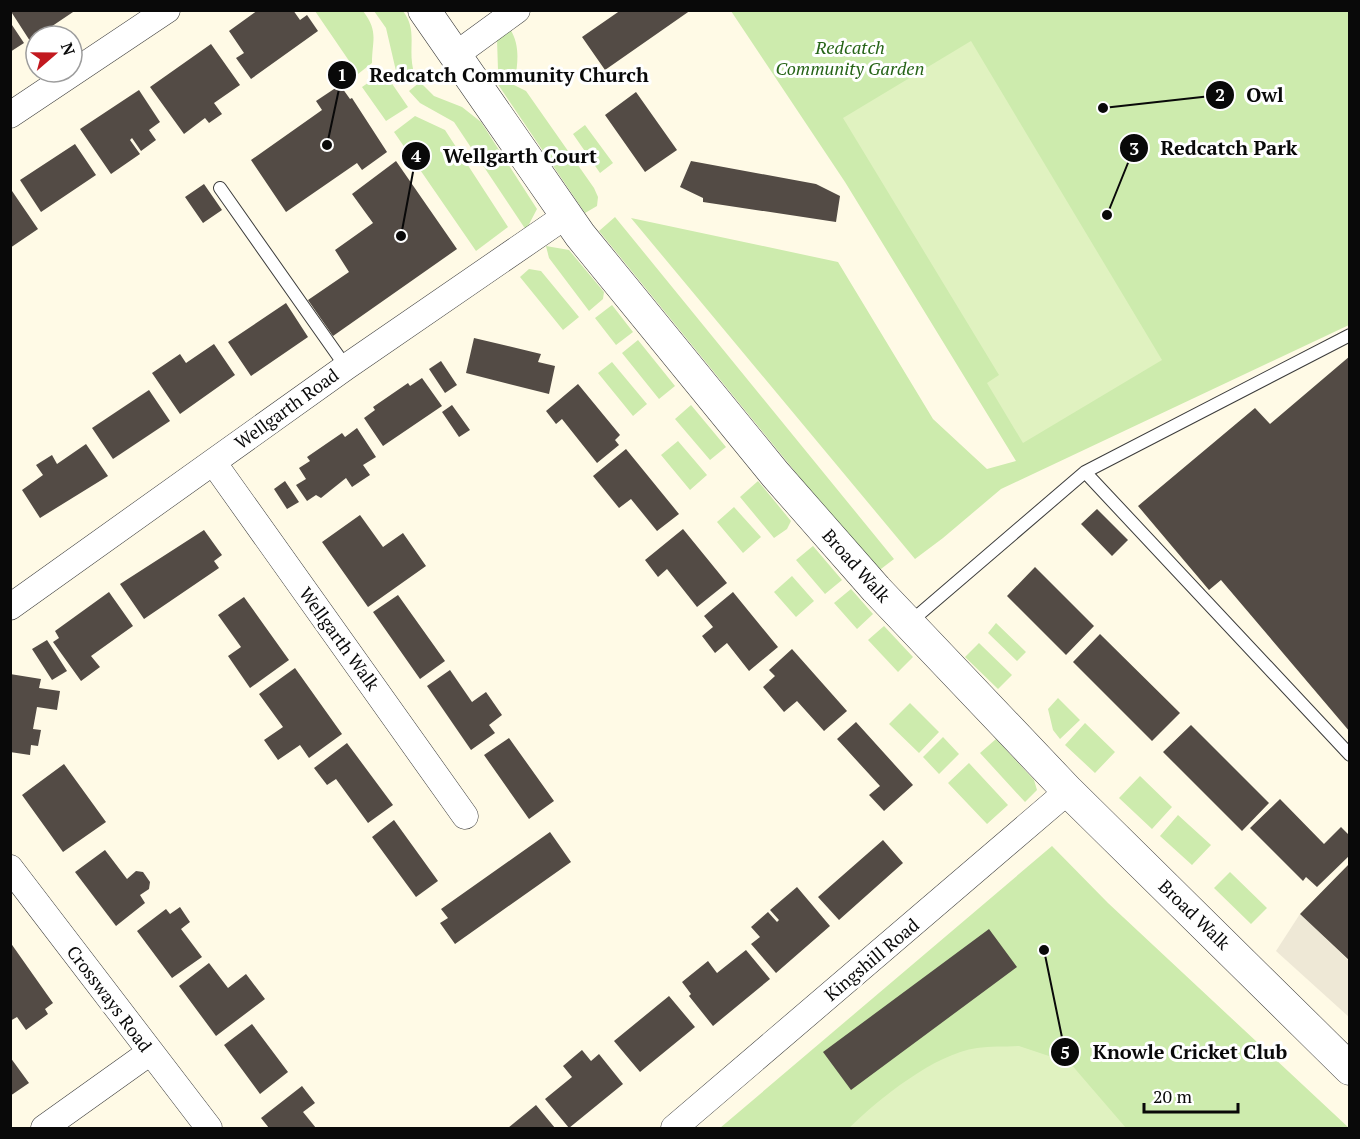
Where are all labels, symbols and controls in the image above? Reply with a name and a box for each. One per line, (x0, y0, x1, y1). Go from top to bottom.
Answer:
north arrow (24, 24, 84, 84)
park label: Redcatch Community Garden (776, 35, 924, 80)
text: N (56, 39, 81, 58)
callout: Redcatch Community Church (327, 56, 661, 94)
text: Redcatch Community Church (369, 61, 649, 88)
text: 1 (337, 62, 347, 86)
callout: Owl (1205, 76, 1296, 114)
text: Owl (1246, 81, 1284, 108)
text: 2 (1215, 82, 1225, 106)
callout: Redcatch Park (1119, 129, 1310, 167)
text: Redcatch Park (1161, 134, 1298, 161)
text: 3 (1129, 136, 1139, 160)
callout: Wellgarth Court (401, 137, 609, 175)
text: Wellgarth Court (443, 142, 597, 169)
text: 4 (411, 143, 422, 167)
street label: Wellgarth Road (230, 362, 343, 454)
street label: Broad Walk (817, 524, 897, 608)
street label: Wellgarth Walk (294, 582, 386, 695)
street label: Broad Walk (1154, 874, 1236, 955)
street label: Kingshill Road (819, 913, 924, 1006)
street label: Crossways Road (62, 940, 158, 1057)
callout: Knowle Cricket Club (1050, 1033, 1299, 1071)
text: Knowle Cricket Club (1093, 1038, 1287, 1065)
text: 5 (1060, 1040, 1070, 1064)
scale bar (1144, 1076, 1238, 1114)
text: 20 m (1153, 1084, 1193, 1108)

